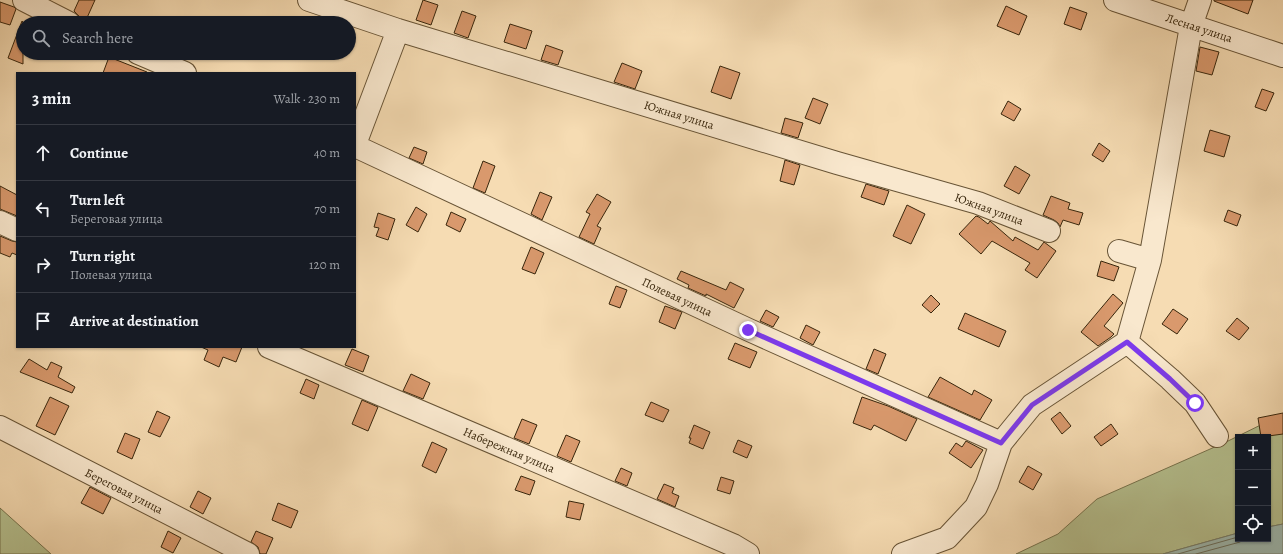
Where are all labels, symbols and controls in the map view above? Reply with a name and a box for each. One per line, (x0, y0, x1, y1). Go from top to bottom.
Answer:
street label: Лесная улица (1163, 10, 1235, 46)
search box (16, 16, 356, 60)
icon: search (30, 27, 52, 49)
text: Search here (62, 28, 133, 48)
text: 3 min (32, 87, 71, 110)
text: Walk · 230 m (274, 90, 340, 107)
street label: Южная улица (642, 97, 716, 133)
icon: ahead (32, 142, 54, 164)
text: Continue (70, 143, 128, 163)
text: 40 m (314, 144, 340, 161)
street label: Южная улица (952, 189, 1026, 229)
text: Turn left (70, 190, 125, 210)
icon: left (32, 198, 54, 220)
text: 70 m (314, 200, 340, 217)
text: Береговая улица (70, 210, 163, 227)
text: Turn right (70, 246, 135, 266)
icon: right (32, 254, 54, 276)
text: 120 m (309, 256, 340, 273)
text: Полевая улица (70, 266, 152, 283)
street label: Полевая улица (639, 274, 715, 320)
icon: arrive (32, 310, 54, 332)
text: Arrive at destination (70, 311, 199, 331)
route end (739, 321, 757, 339)
route start (1186, 394, 1204, 412)
street label: Набережная улица (461, 423, 558, 477)
map controls (1235, 434, 1271, 542)
button: + (1235, 434, 1271, 470)
street label: Береговая улица (82, 464, 166, 518)
button: − (1235, 470, 1271, 506)
button: locate (1235, 506, 1271, 542)

